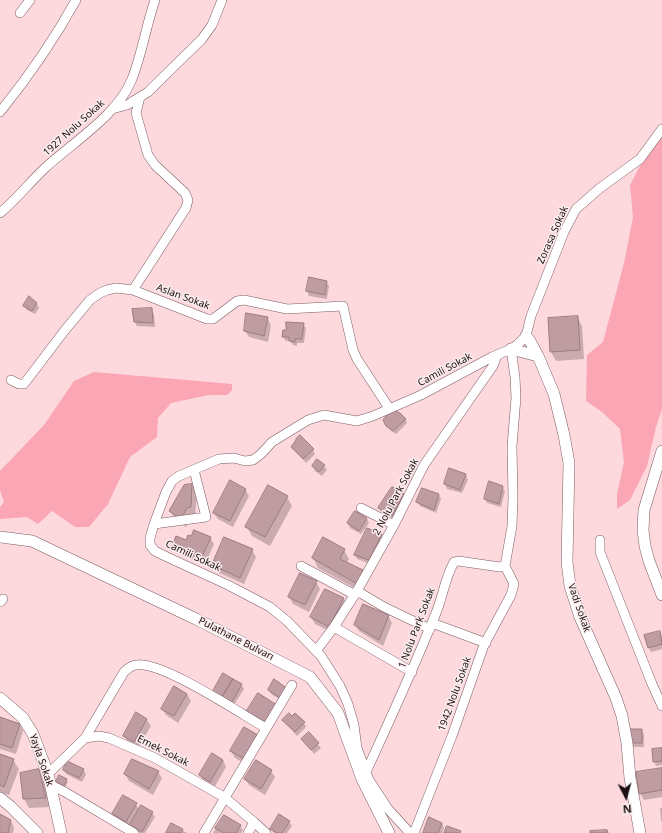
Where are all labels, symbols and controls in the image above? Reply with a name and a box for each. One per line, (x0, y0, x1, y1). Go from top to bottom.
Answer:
street label: 1927 Nolu Sokak (41, 97, 107, 159)
street label: Zorasa Sokak (535, 204, 571, 266)
street label: Aslan Sokak (155, 282, 211, 312)
street label: Camili Sokak (416, 351, 474, 389)
street label: 2 Nolu Park Sokak (371, 457, 421, 537)
street label: Camili Sokak (164, 538, 222, 574)
street label: Vadi Sokak (565, 582, 593, 634)
street label: 1 Nolu Park Sokak (396, 586, 438, 670)
street label: Pulathane Bulvarı (196, 615, 276, 663)
street label: 1942 Nolu Sokak (436, 655, 474, 733)
street label: Yayla Sokak (26, 732, 56, 788)
street label: Emek Sokak (135, 733, 191, 769)
north arrow (606, 777, 646, 817)
text: N (622, 802, 633, 817)

